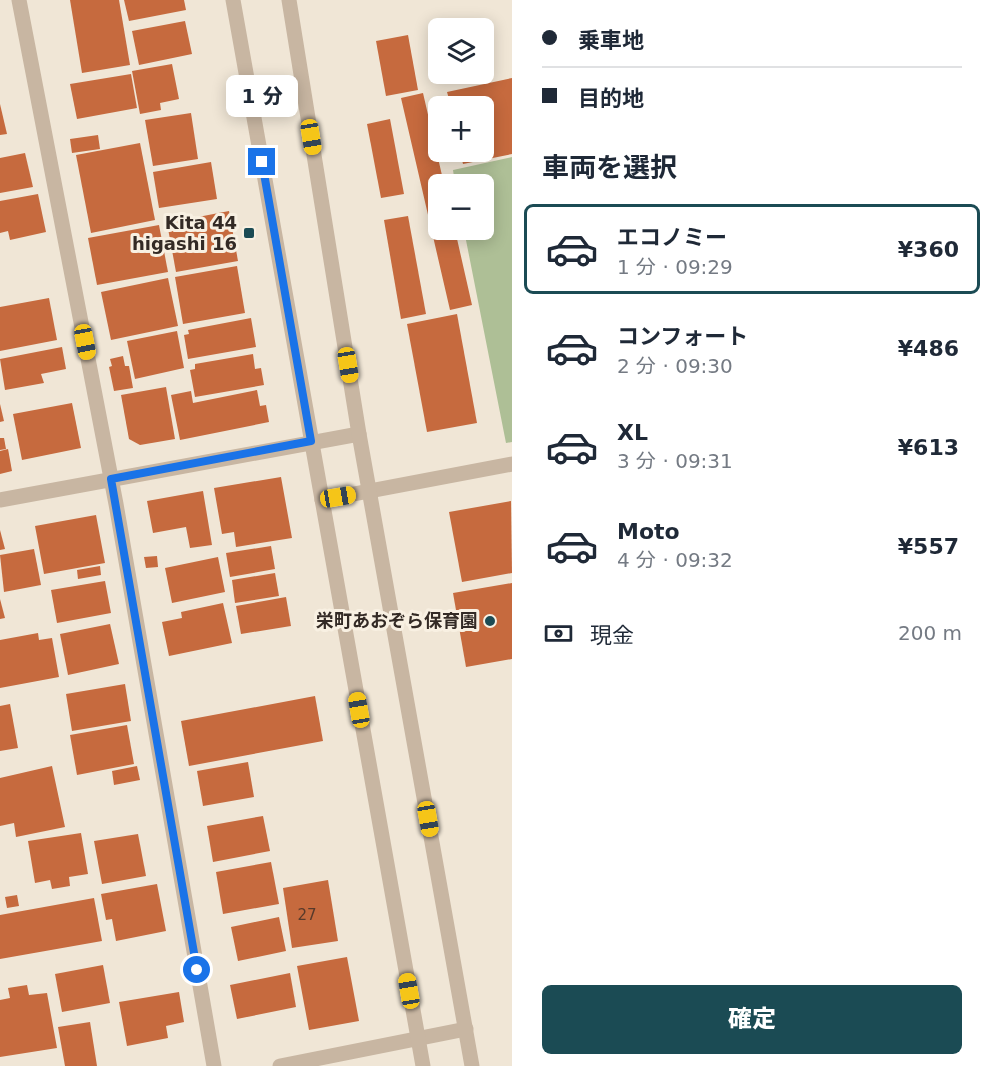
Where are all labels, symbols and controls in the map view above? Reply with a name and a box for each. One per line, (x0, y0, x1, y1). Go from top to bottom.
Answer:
map controls (428, 18, 494, 240)
button: layers (428, 18, 494, 84)
text: 乗車地 (578, 28, 644, 53)
callout: 1 分 (226, 75, 298, 117)
text: 1 分 (242, 84, 282, 108)
text: 目的地 (578, 86, 644, 111)
button: + (428, 96, 494, 162)
car (299, 118, 323, 156)
route end (248, 148, 275, 175)
text: 車両を選択 (542, 152, 677, 183)
button: − (428, 174, 494, 240)
place label: Kita 44 higashi 16 (132, 212, 237, 254)
icon: car (545, 222, 599, 276)
text: エコノミー (617, 225, 727, 250)
marker: Kita 44 higashi 16 (242, 226, 256, 240)
text: ¥360 (898, 237, 959, 262)
text: 1 分 · 09:29 (617, 255, 733, 279)
icon: car (545, 321, 599, 375)
car (73, 323, 97, 361)
text: コンフォート (617, 324, 748, 349)
text: ¥486 (898, 336, 959, 361)
car (336, 346, 360, 384)
text: 2 分 · 09:30 (617, 354, 733, 378)
icon: car (545, 420, 599, 474)
text: XL (617, 420, 648, 445)
text: ¥613 (898, 435, 959, 460)
text: 3 分 · 09:31 (617, 449, 733, 473)
car (319, 485, 357, 509)
icon: car (545, 519, 599, 573)
text: Moto (617, 519, 680, 544)
text: ¥557 (898, 534, 959, 559)
text: 4 分 · 09:32 (617, 548, 733, 572)
place label: 栄町あおぞら保育園 (316, 610, 478, 631)
marker: 栄町あおぞら保育園 (483, 614, 497, 628)
icon: cash (542, 617, 575, 650)
text: 200 m (898, 621, 962, 645)
text: 現金 (590, 623, 634, 648)
car (347, 691, 371, 729)
car (416, 800, 440, 838)
house number: 27 (297, 906, 317, 924)
route start (183, 956, 210, 983)
car (397, 972, 421, 1010)
button: 確定 (542, 985, 962, 1054)

